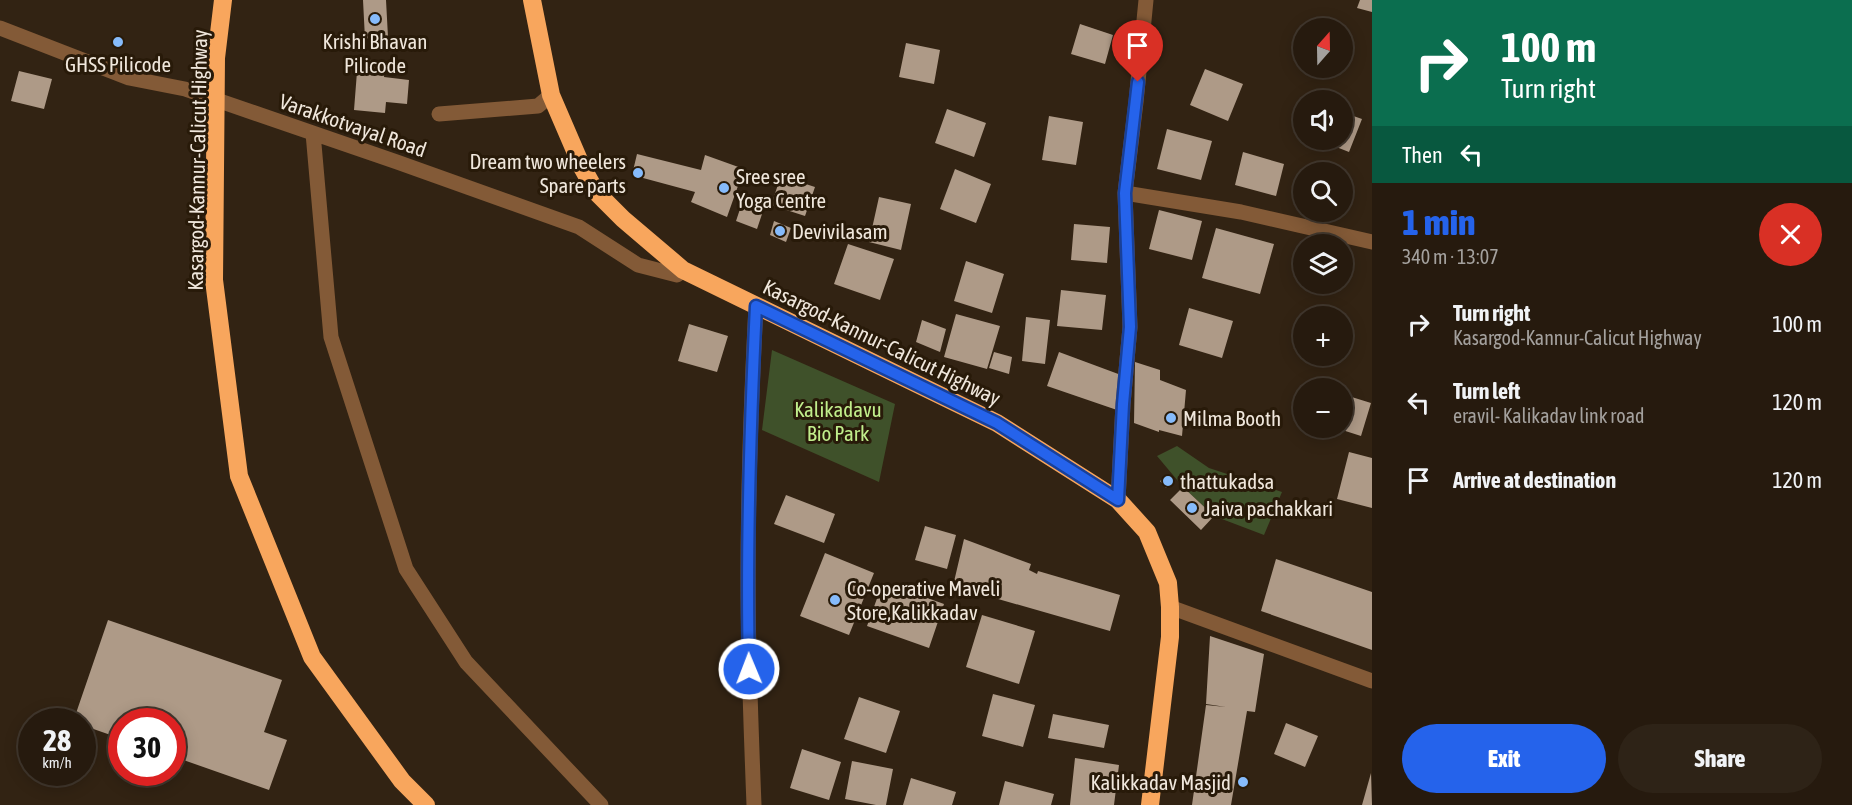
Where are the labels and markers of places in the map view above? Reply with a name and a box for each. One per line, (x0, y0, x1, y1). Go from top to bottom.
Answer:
marker: Krishi Bhavan Pilicode (368, 12, 382, 26)
pin (1112, 20, 1163, 82)
place label: Krishi Bhavan Pilicode (323, 29, 427, 77)
marker: GHSS Pilicode (111, 35, 125, 49)
place label: GHSS Pilicode (65, 52, 171, 76)
place label: Dream two wheelers Spare parts (469, 149, 626, 197)
place label: Sree sree Yoga Centre (736, 164, 826, 212)
marker: Dream two wheelers Spare parts (631, 166, 645, 180)
marker: Sree sree Yoga Centre (717, 181, 731, 195)
place label: Devivilasam (792, 219, 888, 243)
marker: Devivilasam (773, 224, 787, 238)
place label: Milma Booth (1183, 406, 1281, 430)
marker: Milma Booth (1164, 411, 1178, 425)
place label: thattukadsa (1180, 469, 1274, 493)
marker: thattukadsa (1161, 474, 1175, 488)
place label: Jaiva pachakkari (1204, 496, 1333, 520)
marker: Jaiva pachakkari (1185, 501, 1199, 515)
place label: Co-operative Maveli Store,Kalikkadav (847, 576, 1000, 624)
marker: Co-operative Maveli Store,Kalikkadav (828, 593, 842, 607)
place label: Kalikkadav Masjid (1091, 770, 1231, 794)
marker: Kalikkadav Masjid (1236, 775, 1250, 789)

